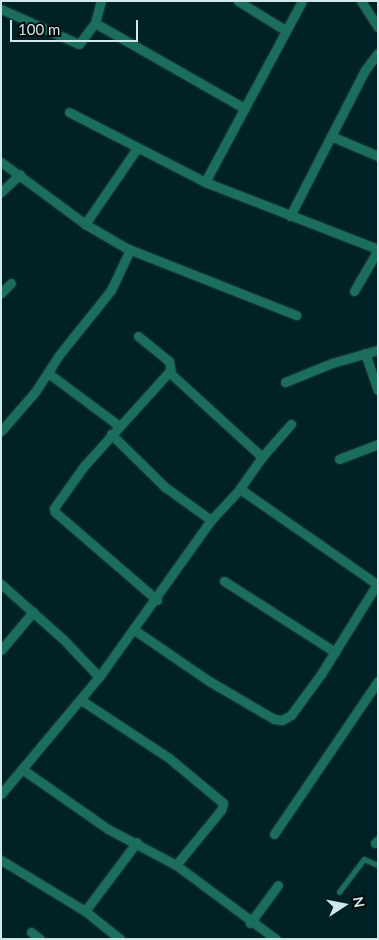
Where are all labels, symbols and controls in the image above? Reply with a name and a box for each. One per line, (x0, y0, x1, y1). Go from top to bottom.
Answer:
scale bar (12, 10, 140, 42)
text: 100 m (18, 20, 60, 38)
north arrow (319, 880, 369, 930)
text: N (350, 895, 369, 909)

